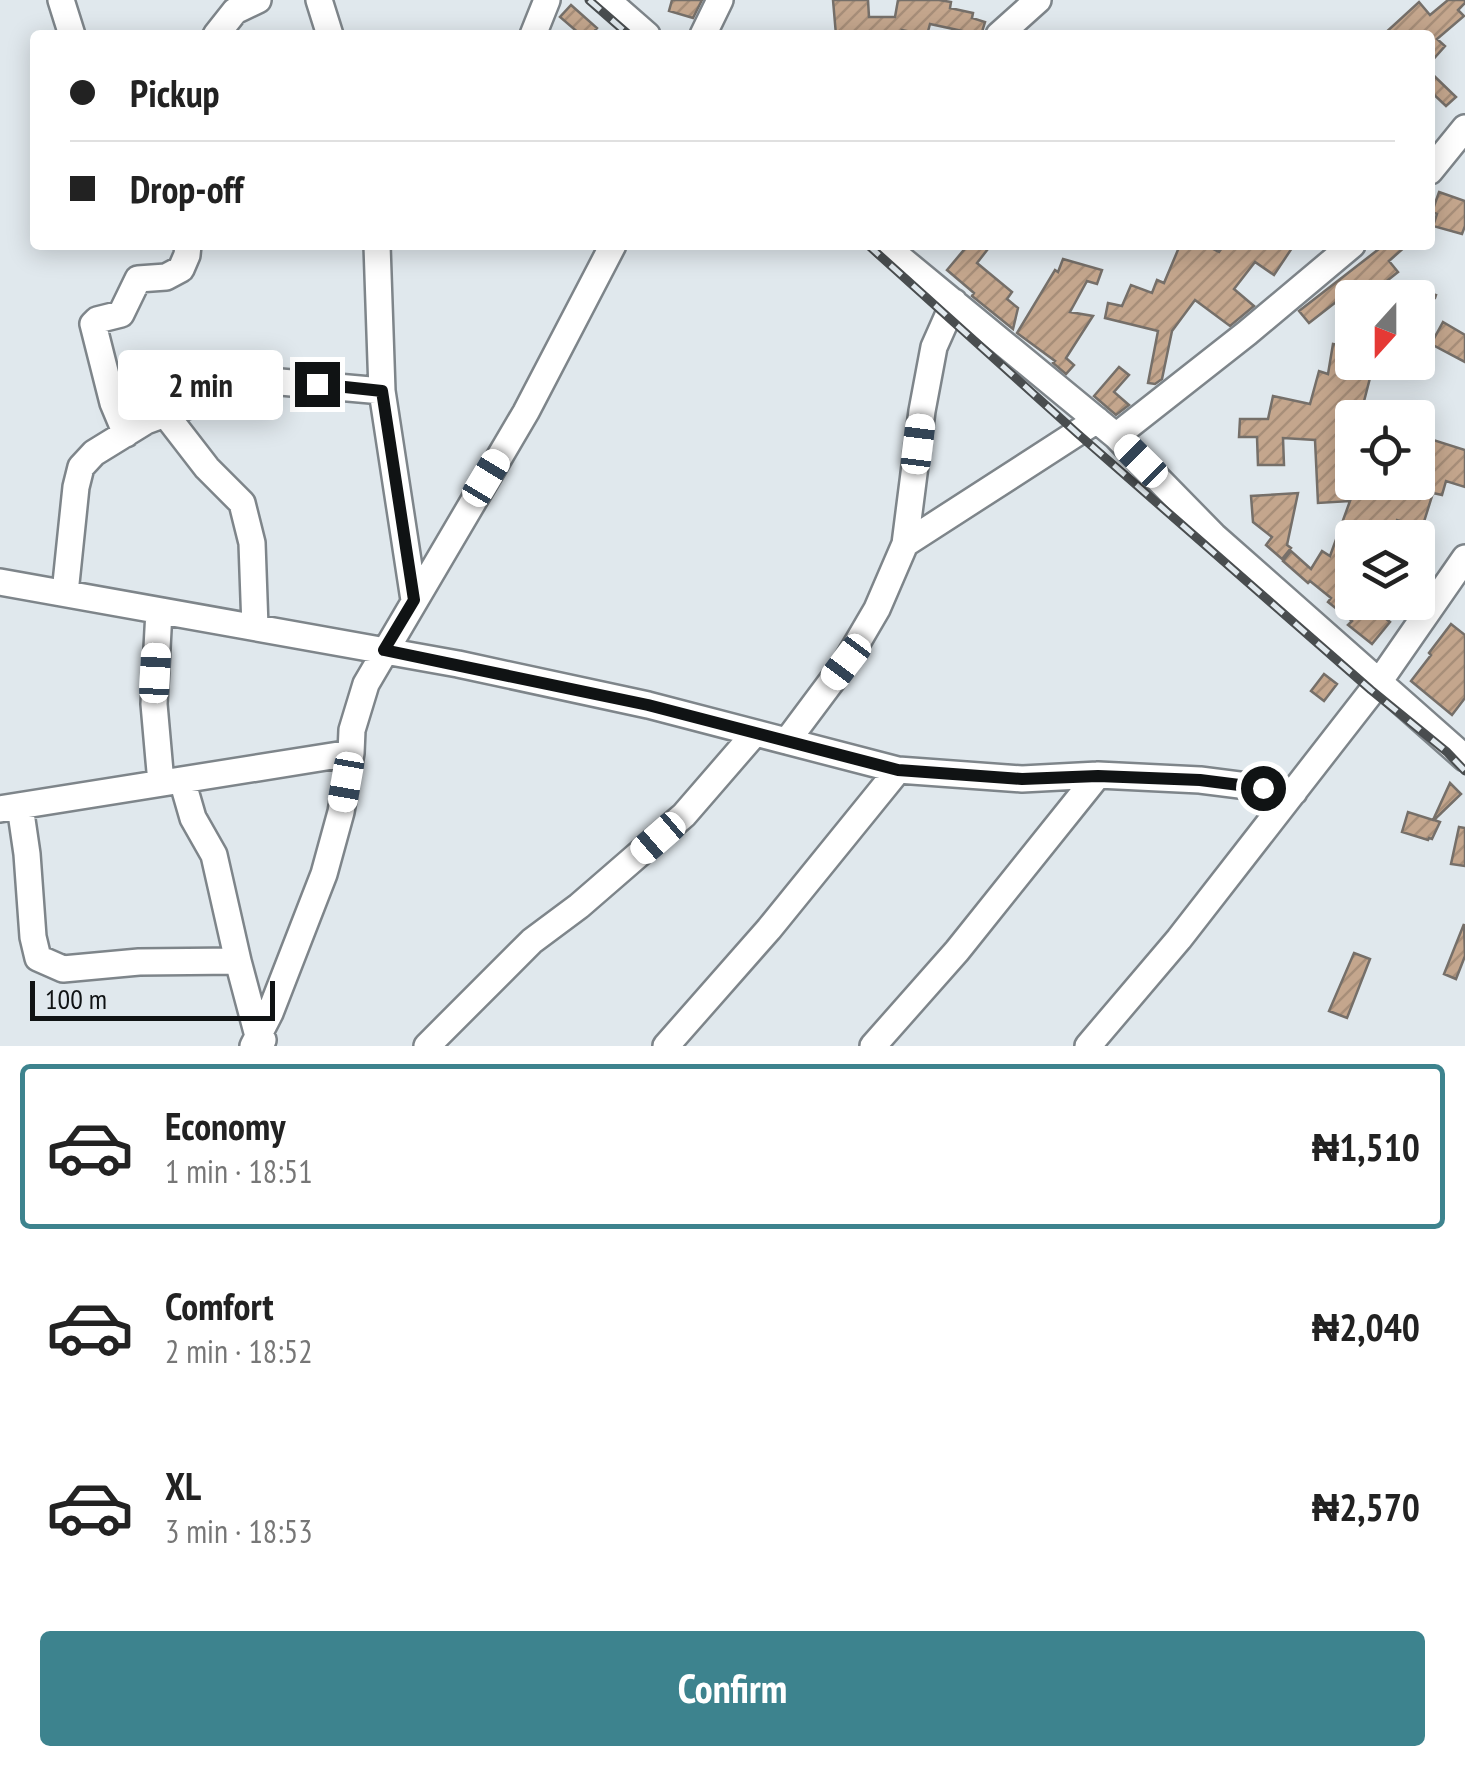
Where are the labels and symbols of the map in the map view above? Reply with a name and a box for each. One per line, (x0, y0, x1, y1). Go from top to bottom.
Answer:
north arrow (1335, 280, 1435, 380)
callout: 2 min (117, 349, 282, 419)
route end (295, 362, 340, 407)
car (899, 412, 937, 476)
car (1109, 429, 1173, 493)
car (458, 445, 514, 511)
car (816, 629, 876, 695)
car (138, 642, 172, 704)
car (326, 750, 366, 814)
route start (1241, 766, 1286, 811)
car (626, 807, 690, 869)
scale bar (30, 976, 275, 1020)

